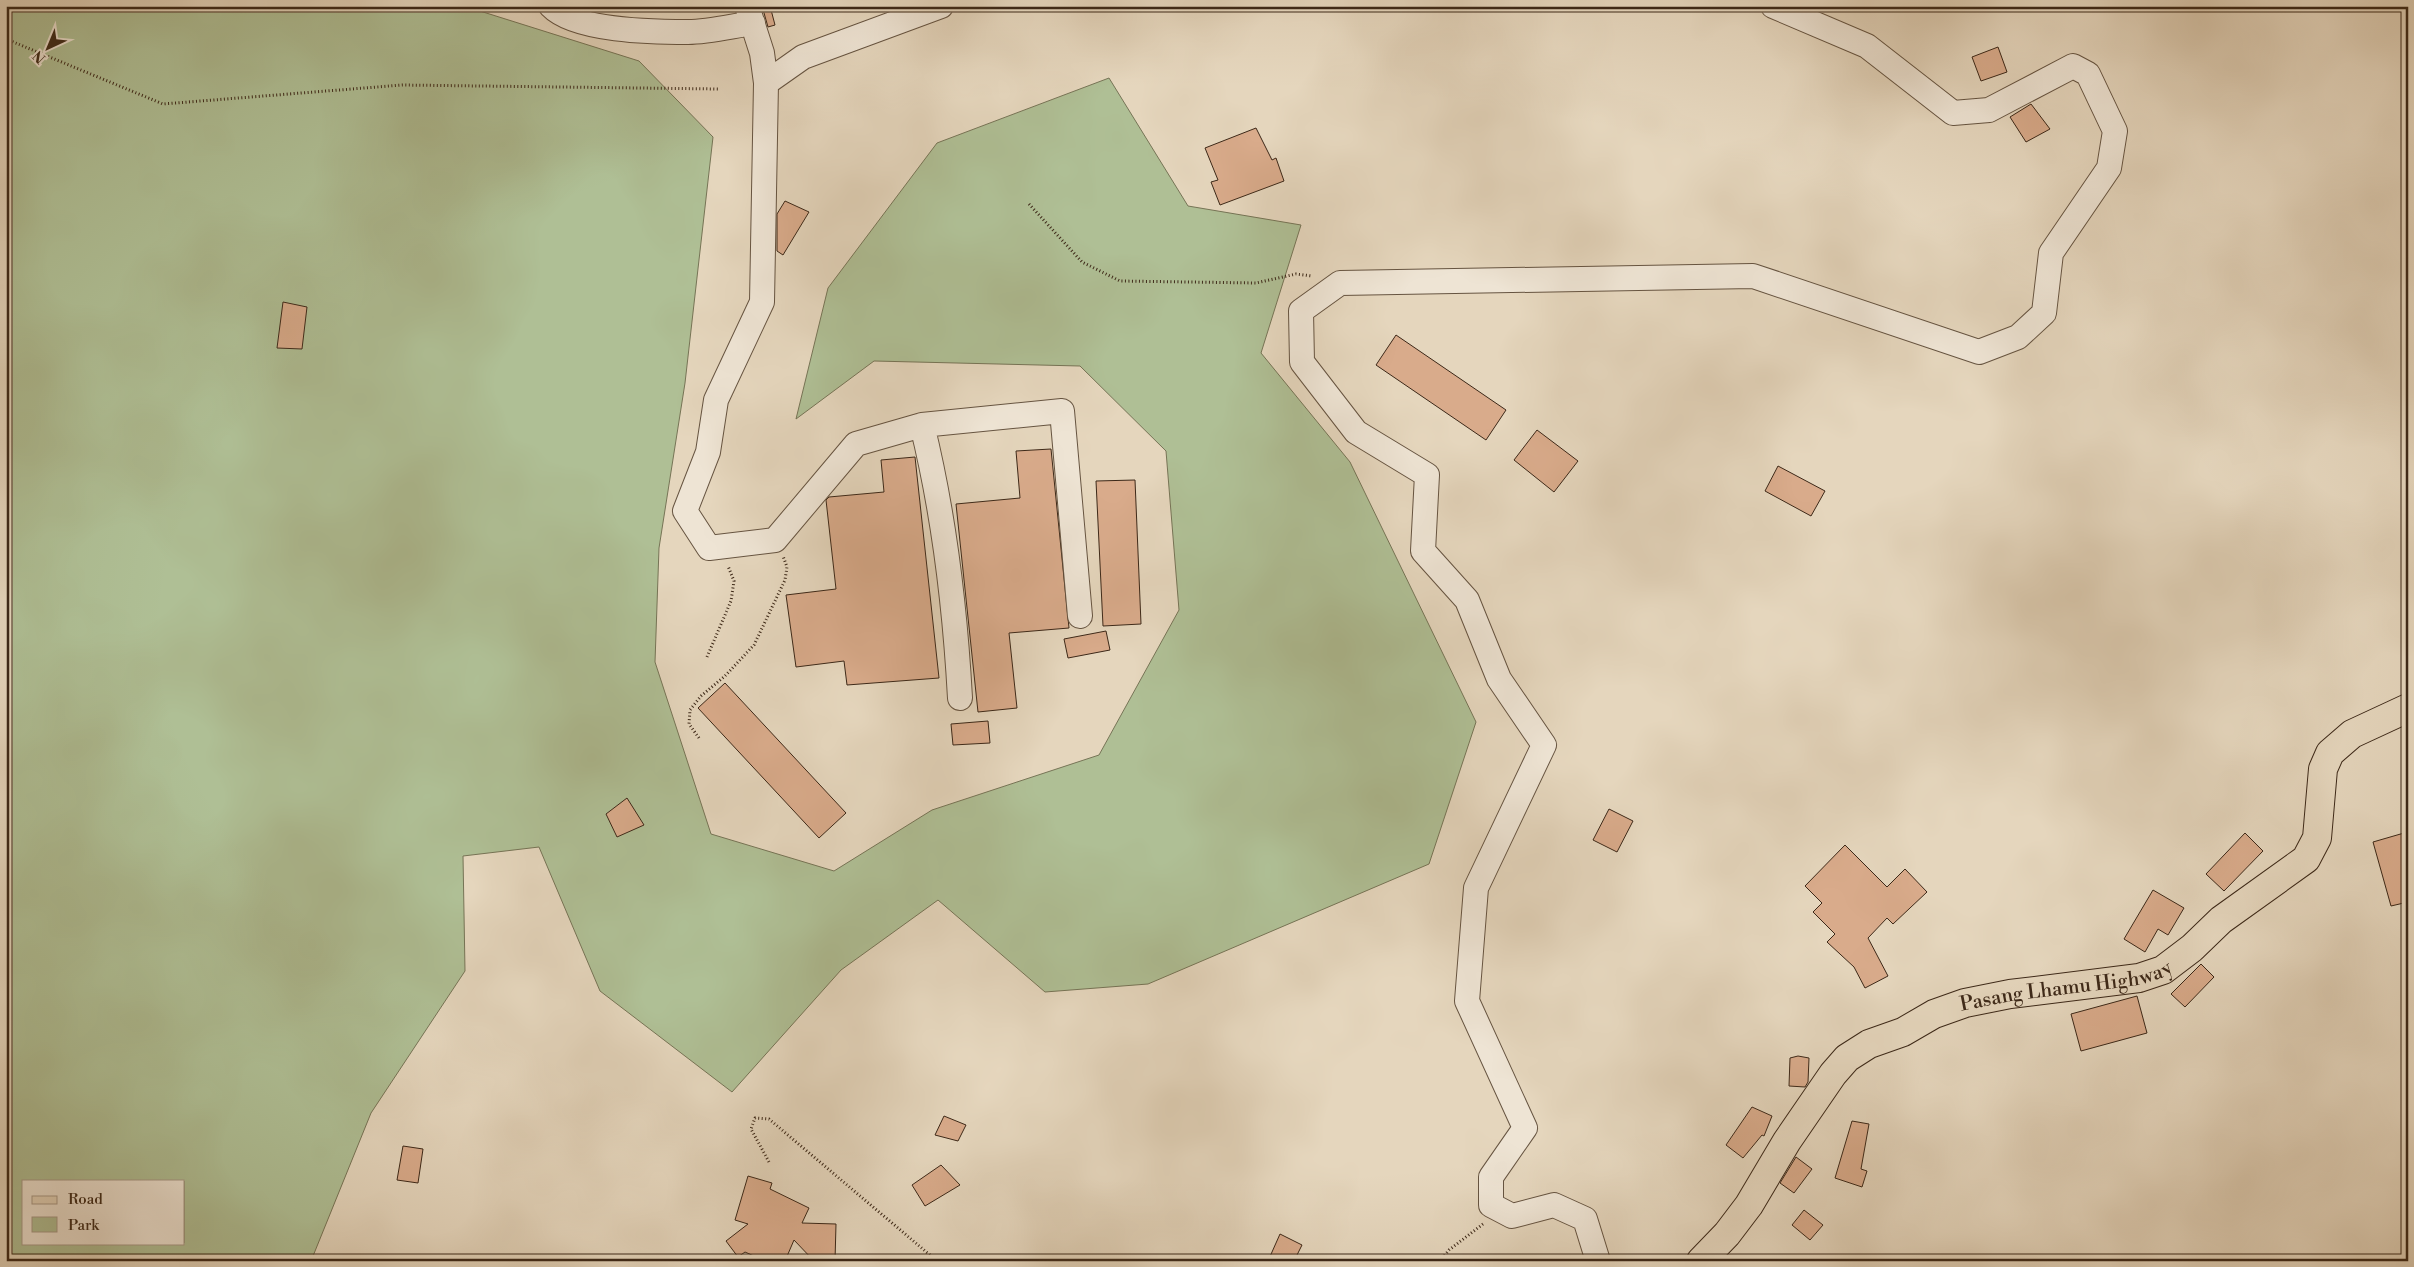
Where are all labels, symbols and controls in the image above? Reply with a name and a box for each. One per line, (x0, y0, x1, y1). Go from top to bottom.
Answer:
north arrow (22, 22, 72, 72)
text: N (29, 46, 50, 67)
street label: Pasang Lhamu Highway (1958, 956, 2178, 1018)
legend (22, 1180, 185, 1244)
text: Road (68, 1190, 103, 1209)
text: Park (68, 1216, 100, 1235)

